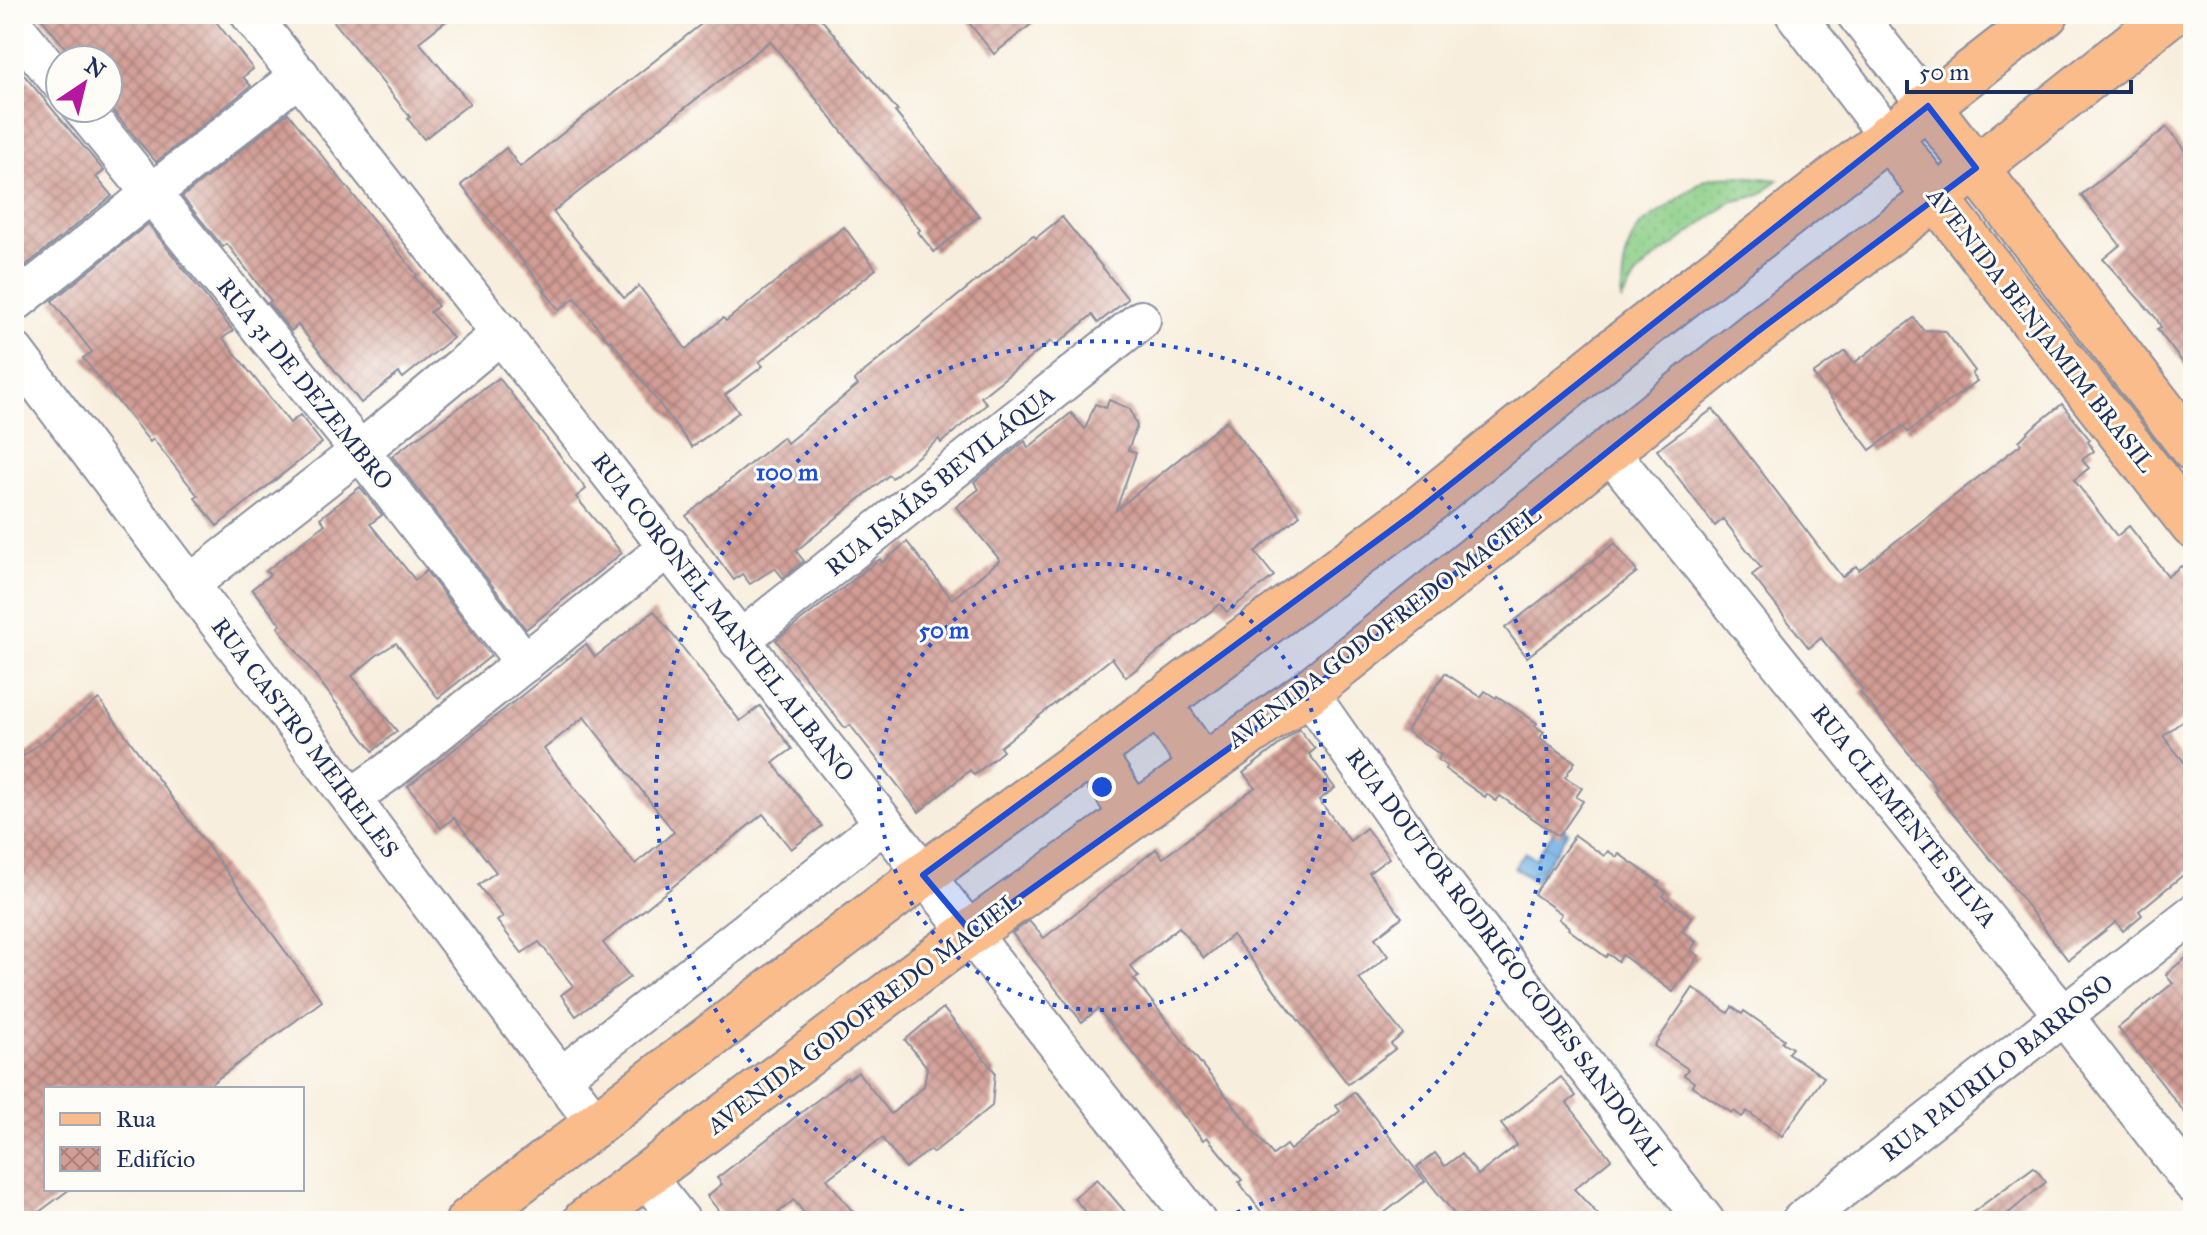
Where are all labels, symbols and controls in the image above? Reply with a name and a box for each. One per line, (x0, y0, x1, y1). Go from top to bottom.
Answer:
north arrow (44, 44, 124, 124)
scale bar (1907, 44, 2131, 94)
text: N (80, 52, 111, 85)
text: 50 m (1919, 57, 1969, 87)
street label: AVENIDA BENJAMIM BRASIL (1920, 181, 2162, 479)
street label: RUA 31 DE DEZEMBRO (210, 272, 400, 496)
street label: RUA ISAÍAS BEVILÁQUA (819, 379, 1061, 583)
street label: RUA CORONEL MANUEL ALBANO (585, 446, 861, 788)
text: 100 m (756, 457, 819, 487)
street label: AVENIDA GODOFREDO MACIEL (1220, 499, 1547, 756)
street label: RUA CASTRO MEIRELES (205, 612, 405, 864)
text: 50 m (919, 615, 970, 645)
street label: RUA CLEMENTE SILVA (1805, 698, 2003, 934)
street label: RUA DOUTOR RODRIGO CODES SANDOVAL (1339, 743, 1673, 1172)
centre of rings (1088, 773, 1116, 801)
street label: AVENIDA GODOFREDO MACIEL (700, 885, 1027, 1142)
street label: RUA PAURILO BARROSO (1875, 968, 2119, 1168)
legend (44, 1087, 304, 1191)
text: Rua (116, 1104, 156, 1134)
text: Edifício (116, 1144, 195, 1174)

